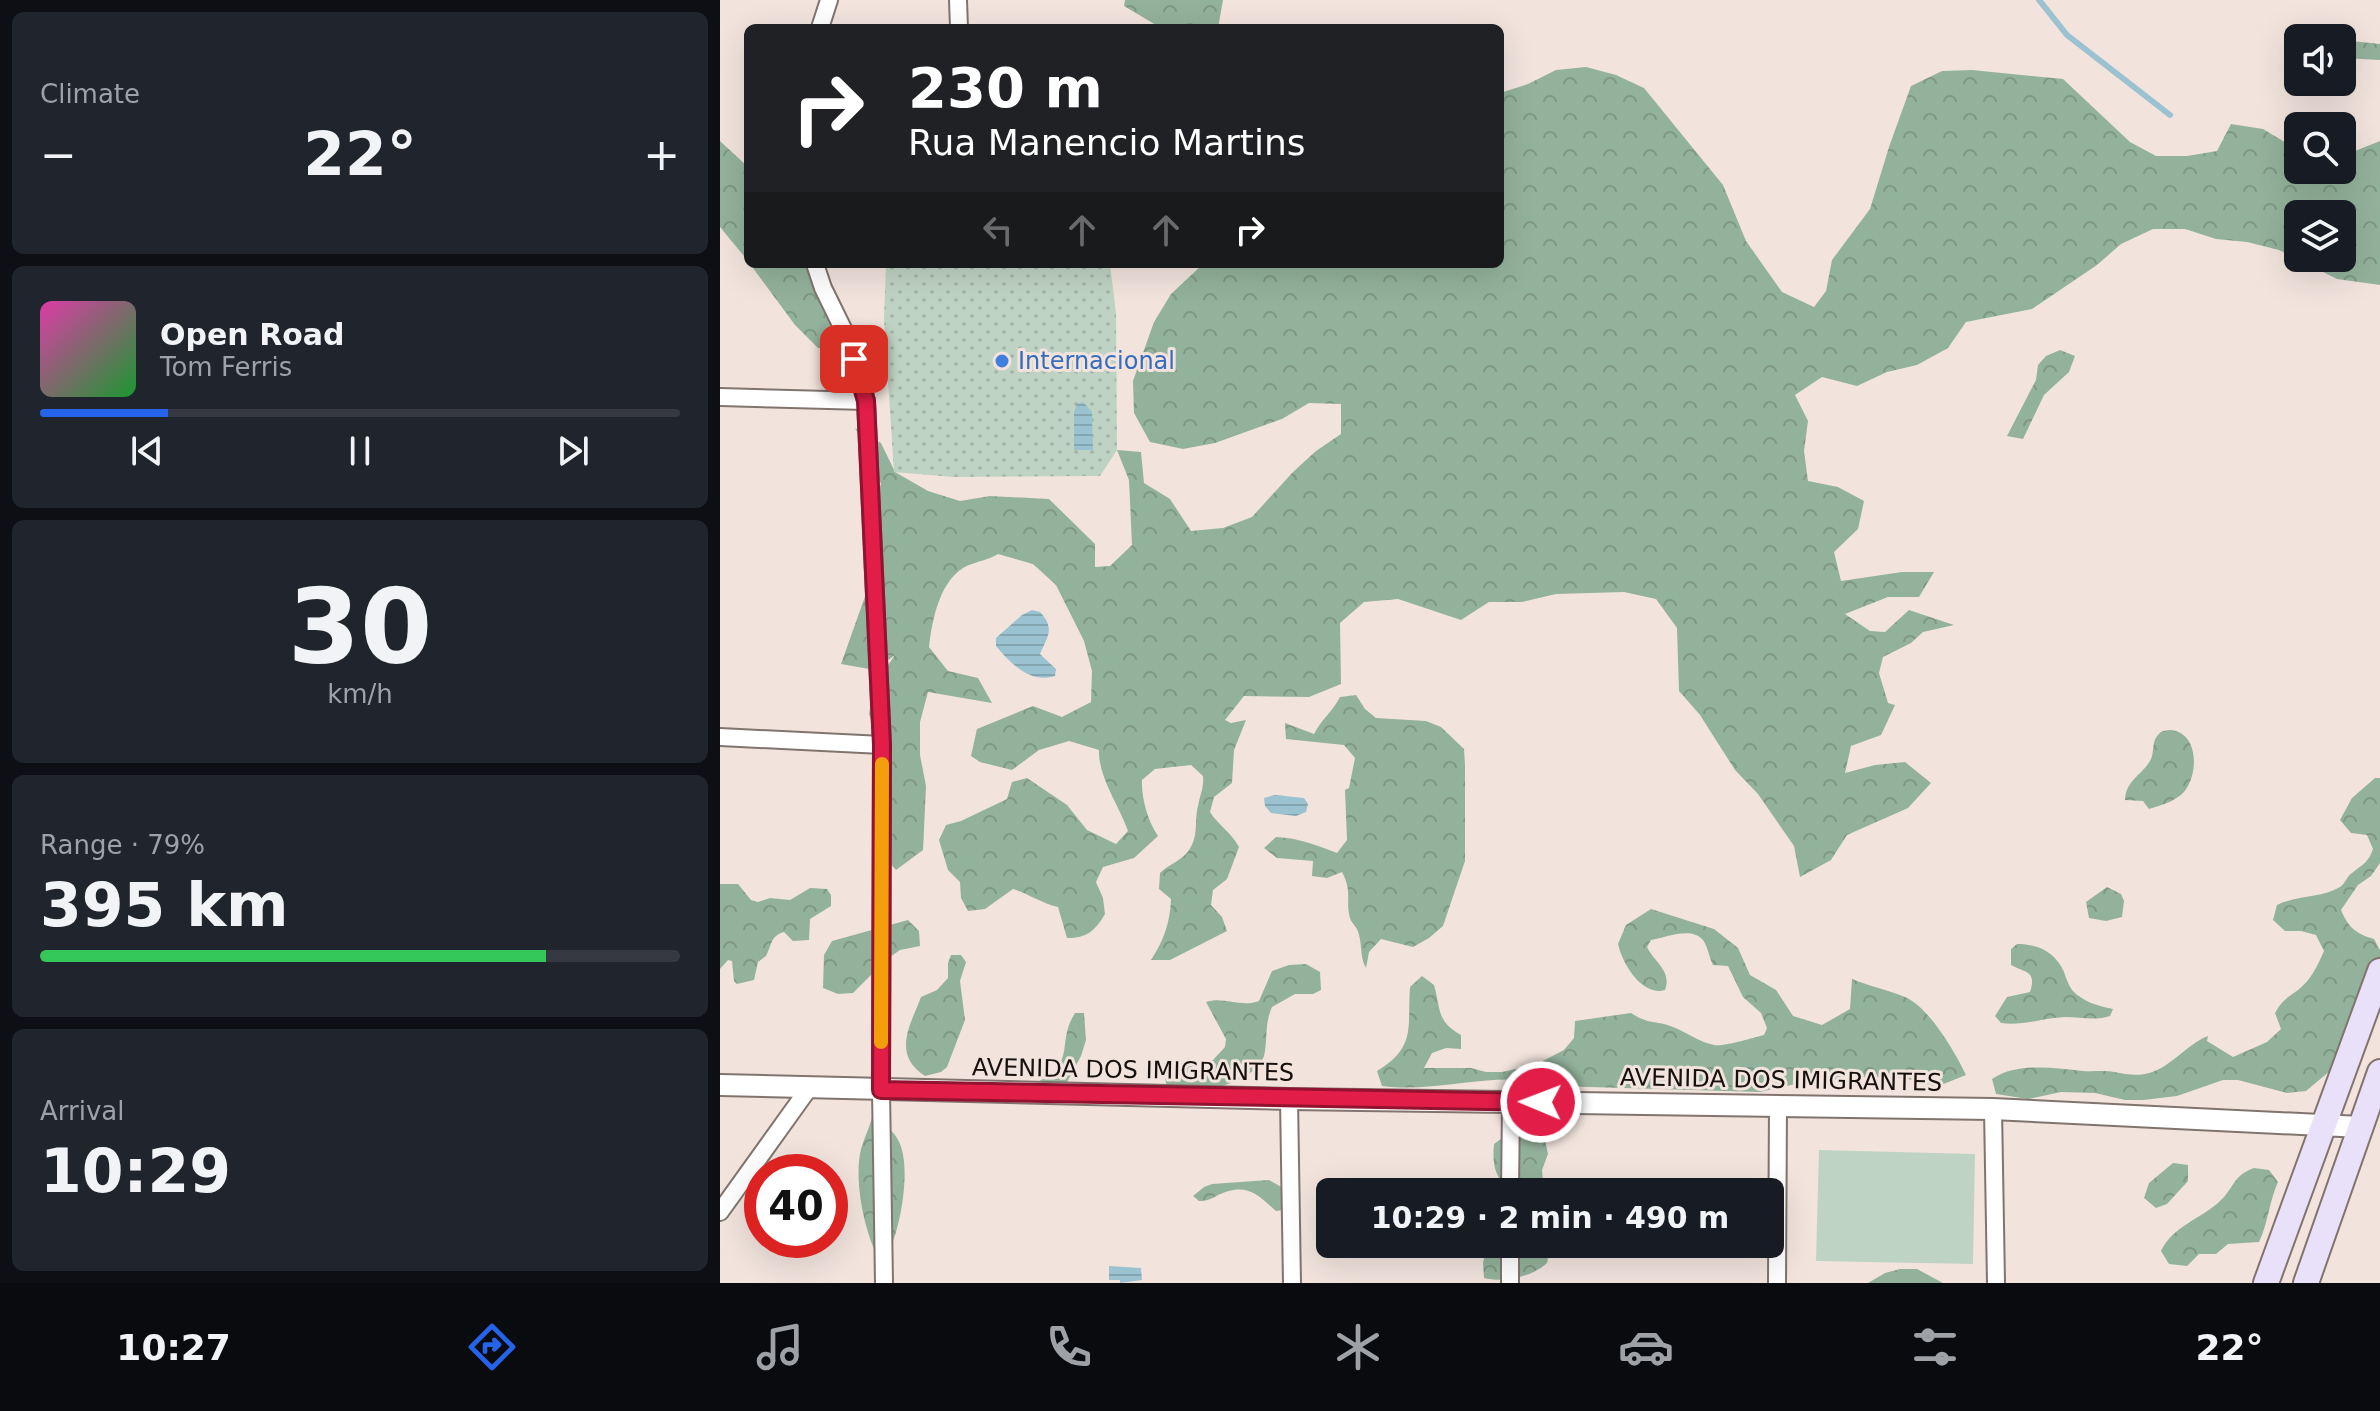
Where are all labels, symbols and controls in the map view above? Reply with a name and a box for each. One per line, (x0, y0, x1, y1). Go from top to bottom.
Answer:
map controls (2284, 24, 2356, 272)
button: sound (2284, 24, 2356, 96)
text: 230 m (908, 55, 1103, 120)
icon: right (776, 56, 880, 160)
text: Climate (40, 79, 140, 109)
button: search (2284, 112, 2356, 184)
text: 22° (303, 119, 417, 189)
text: Rua Manencio Martins (908, 122, 1306, 163)
text: − (40, 129, 77, 180)
text: + (643, 129, 680, 180)
button: layers (2284, 200, 2356, 272)
icon: left (976, 208, 1020, 252)
icon: ahead (1060, 208, 1104, 252)
icon: ahead (1144, 208, 1188, 252)
icon: right (1228, 208, 1272, 252)
text: Open Road (160, 317, 345, 352)
pin (820, 325, 888, 393)
icon: arrive (832, 337, 876, 381)
place label: Internacional (1018, 347, 1175, 375)
text: Tom Ferris (160, 352, 292, 382)
marker: Internacional (993, 352, 1011, 370)
icon: previous (125, 429, 169, 473)
icon: pause (338, 429, 382, 473)
icon: next (551, 429, 595, 473)
text: 30 (288, 566, 432, 688)
text: km/h (327, 679, 393, 709)
text: Range · 79% (40, 830, 205, 860)
text: 395 km (40, 870, 289, 940)
street label: AVENIDA DOS IMIGRANTES (972, 1053, 1294, 1087)
position arrow (1499, 1060, 1583, 1144)
street label: AVENIDA DOS IMIGRANTES (1620, 1063, 1942, 1097)
text: Arrival (40, 1096, 124, 1126)
text: 10:29 (40, 1136, 231, 1206)
speed limit sign: 40 (744, 1154, 848, 1258)
text: 10:29 · 2 min · 490 m (1371, 1200, 1729, 1235)
icon: directions (464, 1319, 520, 1375)
icon: music (752, 1319, 808, 1375)
icon: phone (1041, 1319, 1097, 1375)
icon: climate (1330, 1319, 1386, 1375)
icon: car (1618, 1319, 1674, 1375)
icon: filters (1907, 1319, 1963, 1375)
text: 10:27 (116, 1327, 231, 1368)
text: 22° (2196, 1327, 2264, 1368)

